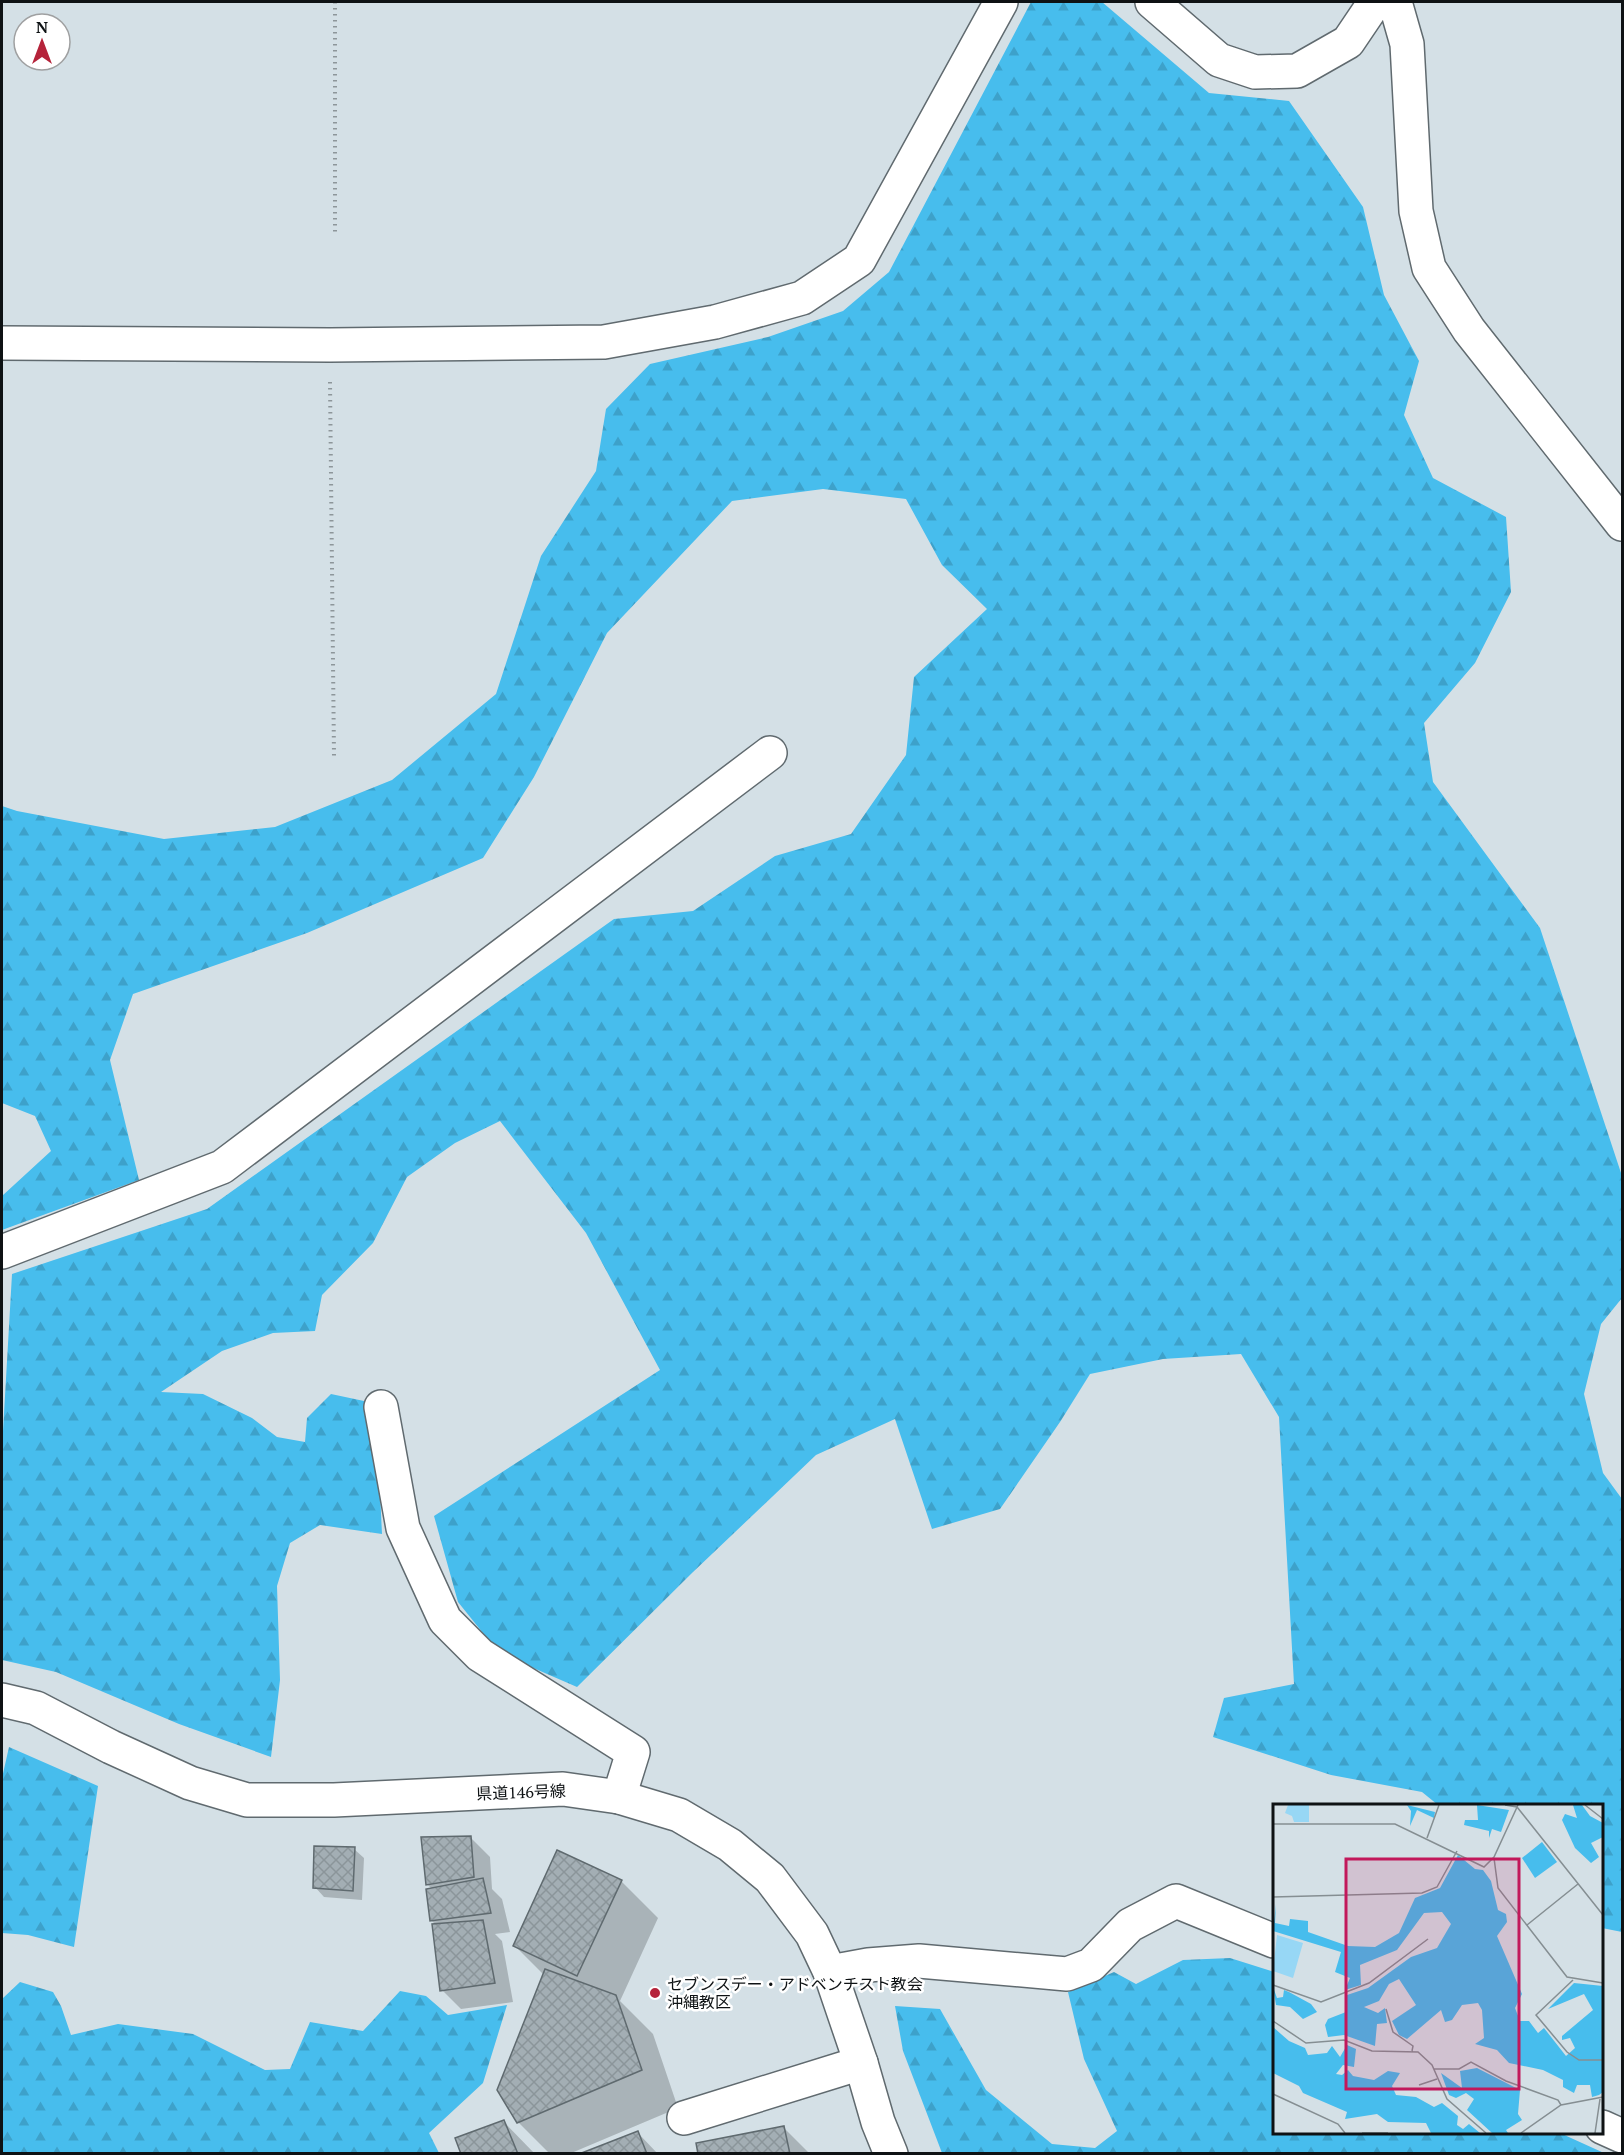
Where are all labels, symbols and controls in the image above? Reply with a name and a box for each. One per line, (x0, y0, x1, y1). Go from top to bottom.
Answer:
north arrow (12, 12, 72, 72)
text: N (36, 16, 48, 38)
street label: 県道146号線 (476, 1779, 566, 1805)
inset map (1273, 1804, 1603, 2134)
place label: セブンスデー・アドベンチスト教会 沖縄教区 (667, 1973, 923, 2013)
marker: セブンスデー・アドベンチスト教会 沖縄教区 (648, 1986, 662, 2000)

